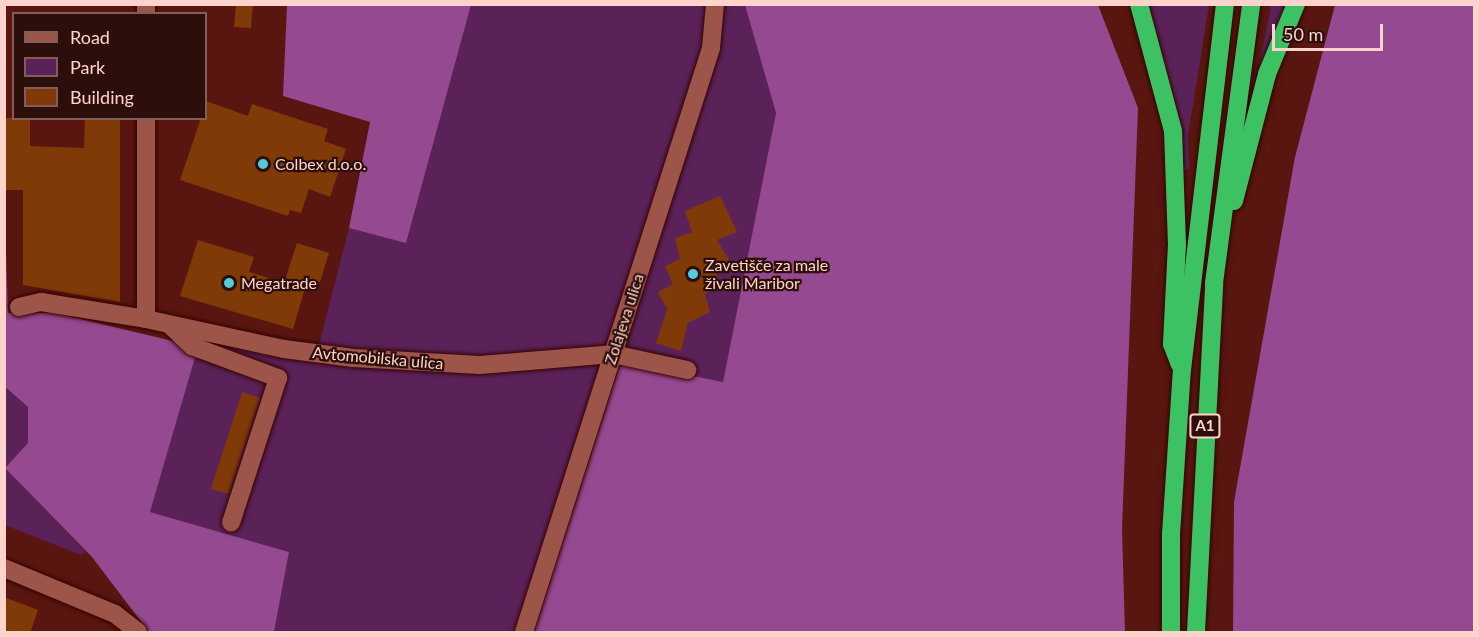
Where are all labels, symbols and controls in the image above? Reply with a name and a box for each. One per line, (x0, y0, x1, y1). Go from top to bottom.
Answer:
legend (12, 12, 207, 120)
scale bar (1275, 12, 1386, 50)
text: 50 m (1283, 23, 1323, 45)
text: Road (70, 26, 110, 48)
text: Park (70, 56, 105, 78)
text: Building (70, 86, 134, 108)
place label: Colbex d.o.o. (275, 154, 366, 174)
marker: Colbex d.o.o. (256, 157, 270, 171)
place label: Zavetišče za male živali Maribor (705, 255, 828, 293)
marker: Zavetišče za male živali Maribor (686, 267, 700, 281)
street label: Zolajeva ulica (600, 271, 648, 367)
place label: Megatrade (241, 273, 317, 293)
marker: Megatrade (222, 276, 236, 290)
street label: Avtomobilska ulica (312, 343, 444, 373)
road number: A1 (1188, 414, 1222, 438)

